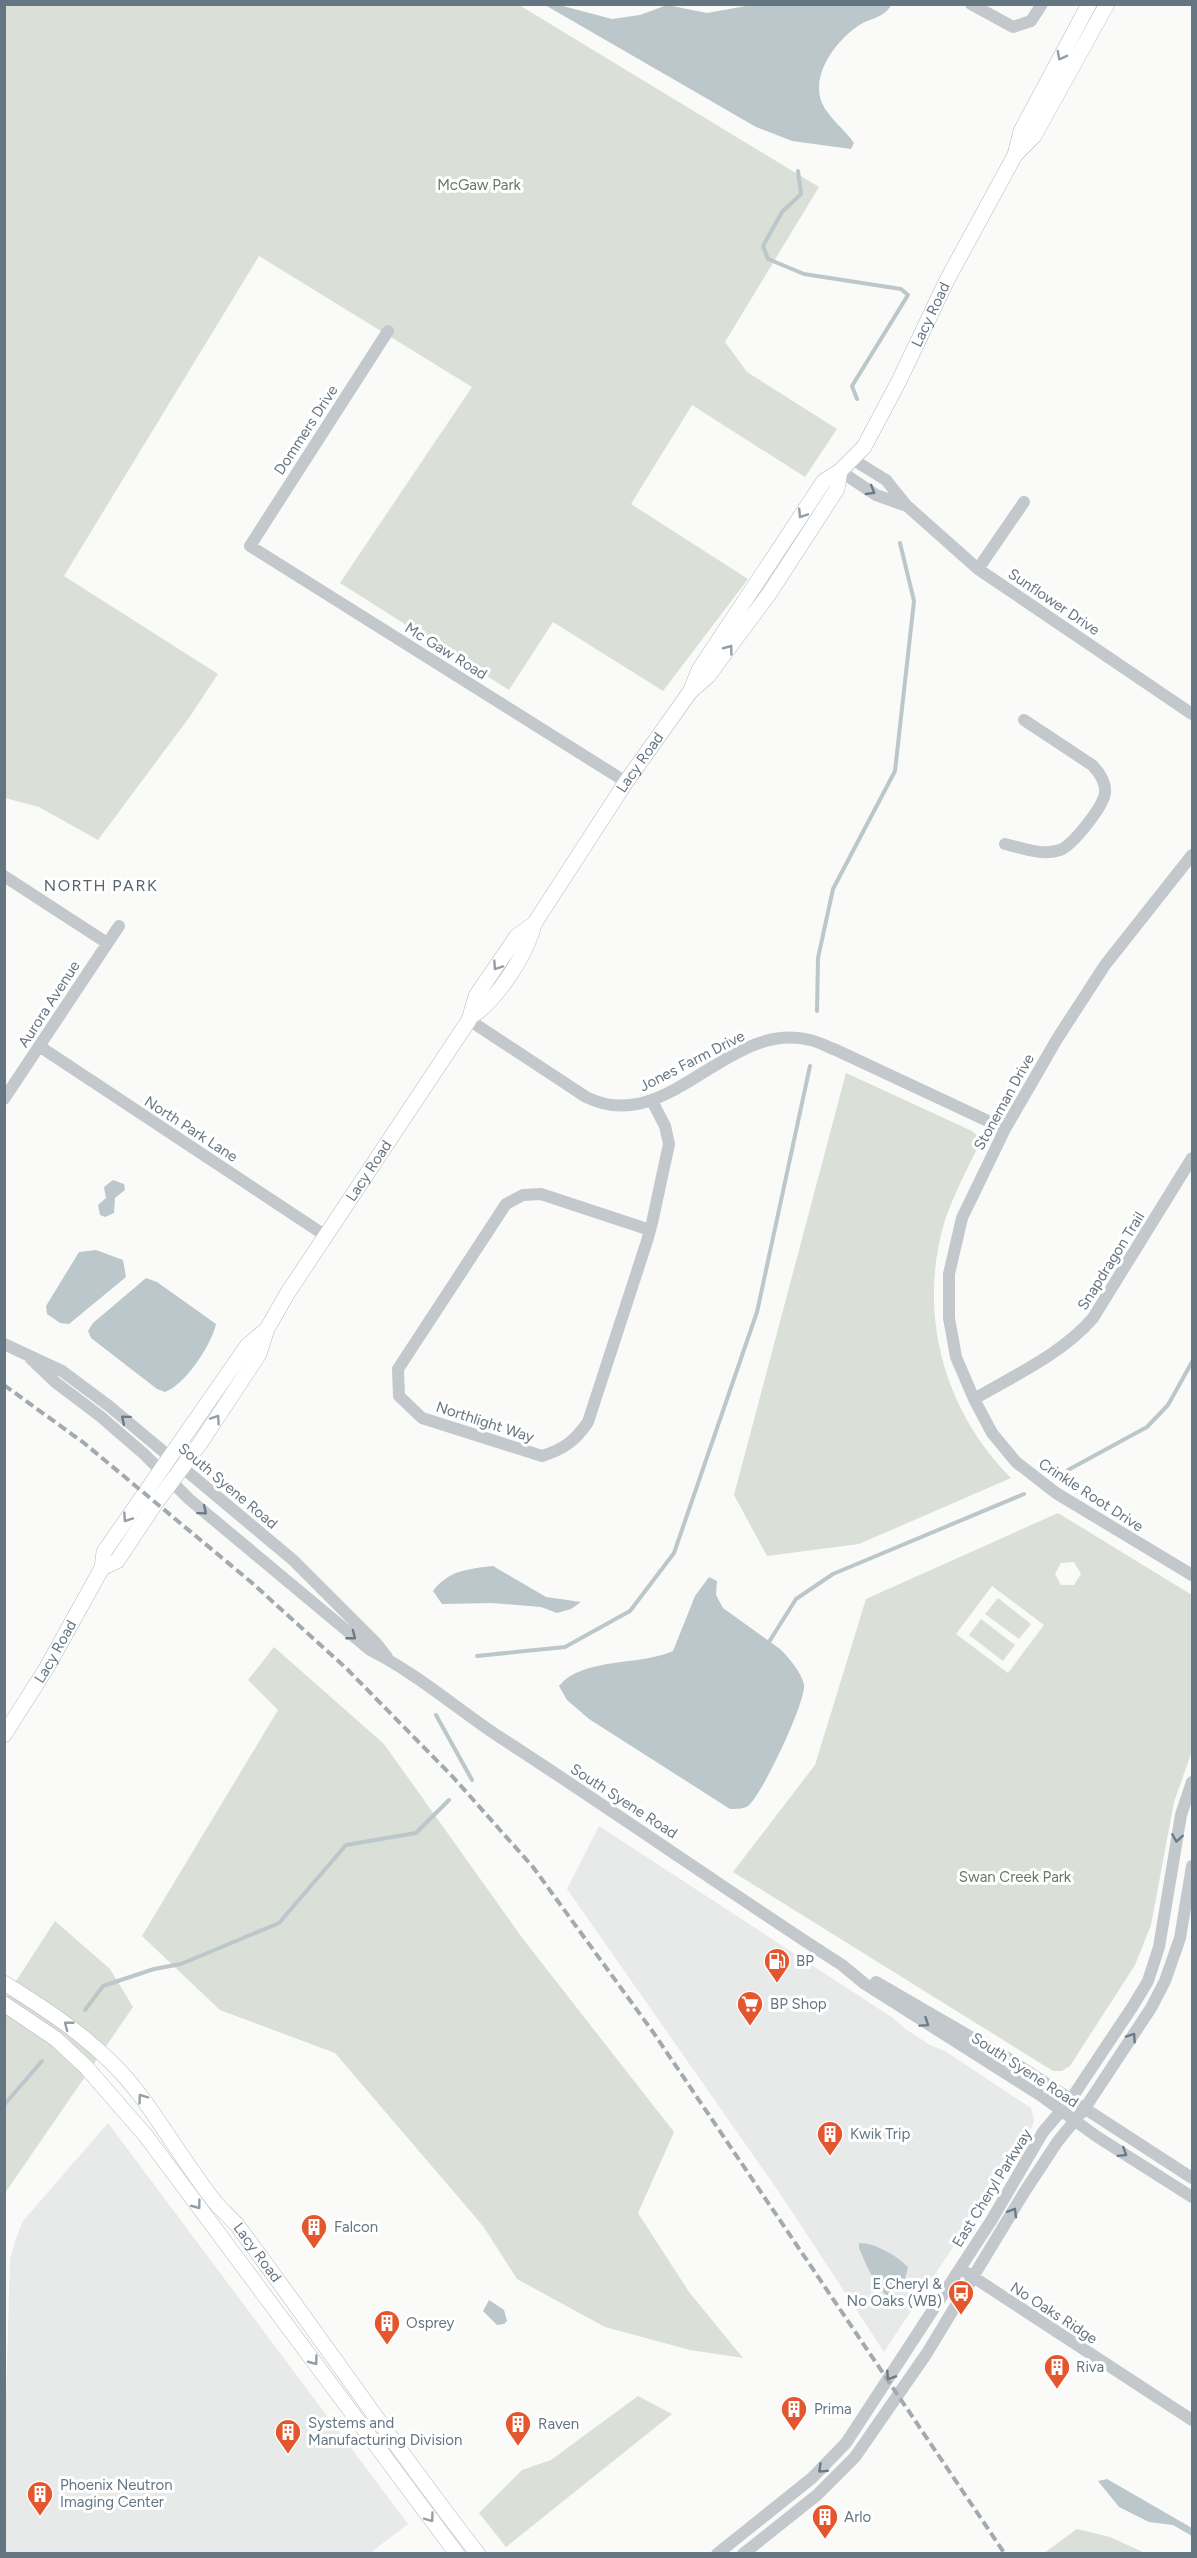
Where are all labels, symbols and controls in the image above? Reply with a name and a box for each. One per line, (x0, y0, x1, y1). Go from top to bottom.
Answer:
one-way arrow (1057, 50, 1068, 60)
park label: McGaw Park (437, 176, 522, 194)
street label: Lacy Road (907, 279, 954, 350)
street label: Dommers Drive (270, 382, 342, 478)
one-way arrow (865, 484, 875, 495)
one-way arrow (799, 508, 810, 519)
street label: Sunflower Drive (1005, 565, 1103, 639)
street label: Mc Gaw Road (402, 619, 490, 683)
one-way arrow (721, 644, 732, 655)
street label: Lacy Road (613, 729, 667, 796)
district label: NORTH PARK (44, 876, 158, 895)
street label: Aurora Avenue (14, 957, 84, 1051)
one-way arrow (492, 960, 504, 970)
street label: Jones Farm Drive (636, 1027, 748, 1095)
street label: Stoneman Drive (970, 1051, 1038, 1153)
street label: North Park Lane (141, 1092, 241, 1166)
street label: Lacy Road (342, 1137, 396, 1205)
street label: Snapdragon Trail (1074, 1209, 1148, 1313)
street label: Northlight Way (434, 1398, 536, 1446)
one-way arrow (209, 1415, 220, 1426)
one-way arrow (121, 1416, 132, 1427)
street label: South Syene Road (175, 1439, 281, 1533)
street label: Crinkle Root Drive (1035, 1454, 1147, 1536)
one-way arrow (196, 1503, 207, 1514)
one-way arrow (123, 1511, 134, 1522)
street label: Lacy Road (30, 1617, 80, 1686)
one-way arrow (345, 1629, 356, 1640)
street label: South Syene Road (567, 1760, 681, 1842)
one-way arrow (1172, 1834, 1184, 1843)
park label: Swan Creek Park (959, 1868, 1072, 1886)
fuel station icon: BP (762, 1946, 792, 1984)
place label: BP (796, 1952, 814, 1970)
supermarket icon: BP Shop (735, 1989, 765, 2027)
place label: BP Shop (770, 1995, 827, 2013)
one-way arrow (918, 2016, 929, 2027)
one-way arrow (64, 2022, 75, 2033)
street label: South Syene Road (968, 2029, 1082, 2111)
one-way arrow (1125, 2032, 1136, 2043)
one-way arrow (138, 2094, 149, 2105)
building icon: Kwik Trip (815, 2119, 845, 2157)
place label: Kwik Trip (850, 2125, 910, 2143)
street label: East Cheryl Parkway (948, 2126, 1036, 2250)
one-way arrow (1117, 2146, 1128, 2157)
one-way arrow (190, 2199, 201, 2210)
one-way arrow (1005, 2208, 1017, 2218)
building icon: Falcon (299, 2212, 329, 2250)
place label: Falcon (334, 2218, 378, 2236)
street label: Lacy Road (229, 2219, 285, 2286)
place label: E Cheryl & No Oaks (WB) (847, 2275, 942, 2310)
bus stop icon: E Cheryl & No Oaks (WB) (946, 2278, 976, 2316)
street label: No Oaks Ridge (1007, 2278, 1101, 2348)
building icon: Osprey (372, 2308, 402, 2346)
place label: Osprey (406, 2314, 455, 2332)
building icon: Riva (1042, 2352, 1072, 2390)
one-way arrow (307, 2355, 318, 2366)
place label: Riva (1076, 2358, 1104, 2376)
one-way arrow (886, 2370, 897, 2381)
building icon: Prima (779, 2394, 809, 2432)
place label: Prima (814, 2400, 852, 2418)
building icon: Raven (503, 2409, 533, 2447)
place label: Systems and Manufacturing Division (308, 2414, 462, 2449)
place label: Raven (538, 2415, 579, 2433)
building icon: Systems and Manufacturing Division (273, 2417, 303, 2455)
one-way arrow (818, 2462, 829, 2473)
place label: Phoenix Neutron Imaging Center (60, 2476, 173, 2511)
building icon: Phoenix Neutron Imaging Center (25, 2479, 55, 2517)
building icon: Arlo (810, 2502, 840, 2540)
place label: Arlo (844, 2508, 872, 2526)
one-way arrow (423, 2511, 434, 2522)

